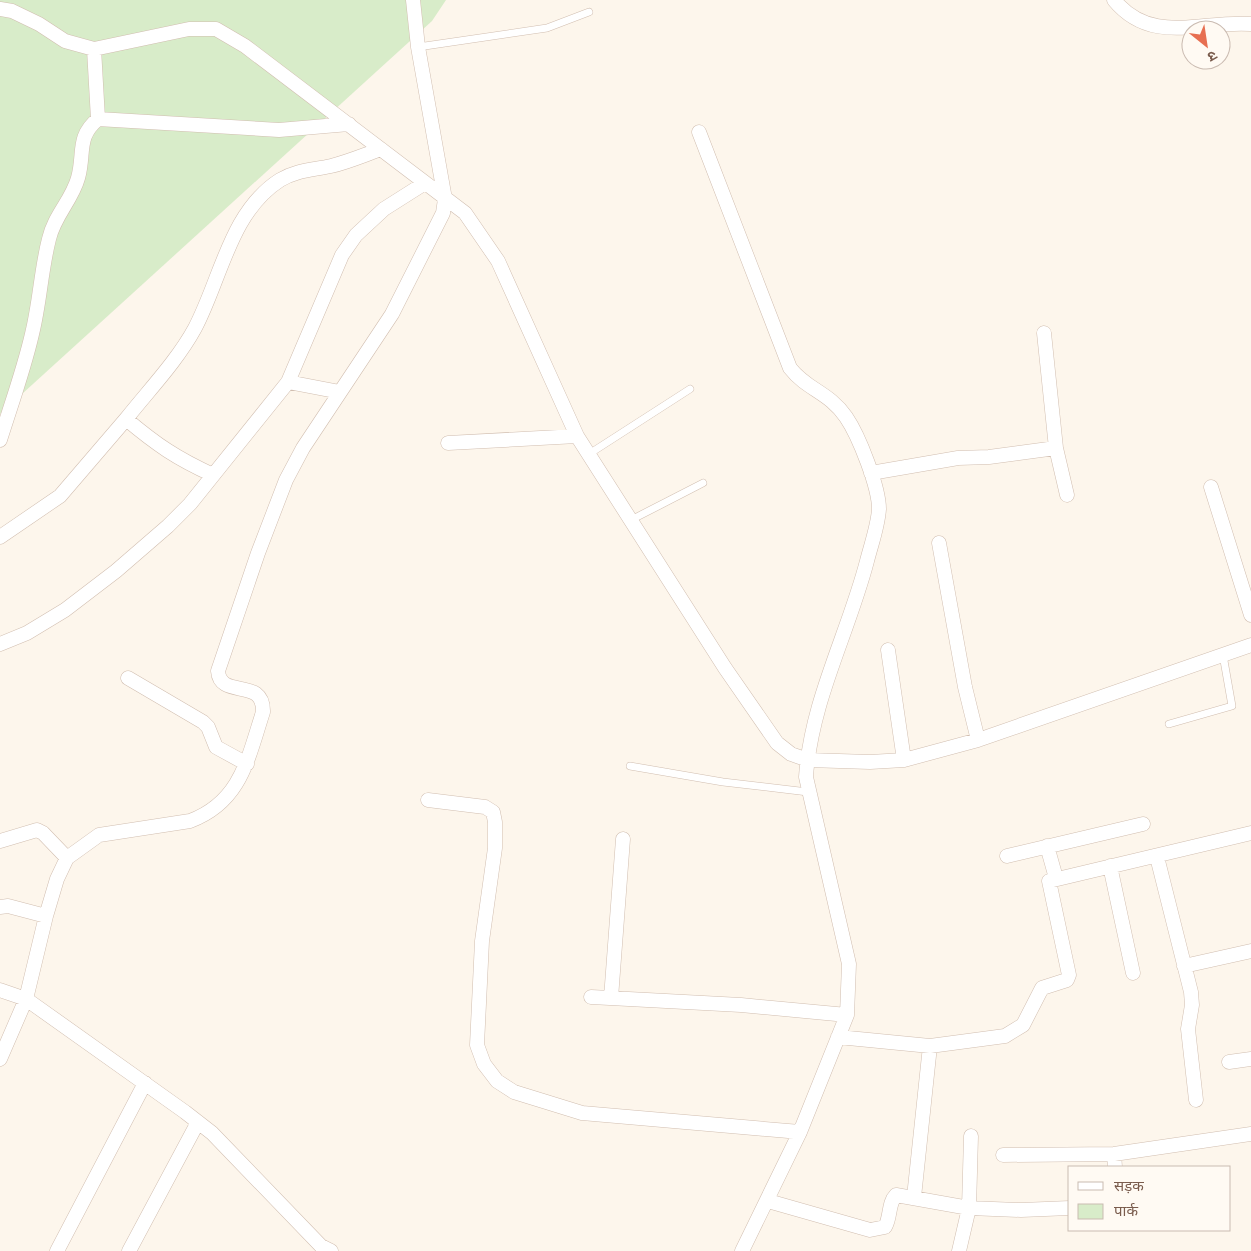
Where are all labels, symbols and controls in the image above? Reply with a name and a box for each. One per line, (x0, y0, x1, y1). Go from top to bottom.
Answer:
north arrow (1181, 20, 1231, 70)
text: उ (1204, 46, 1221, 67)
legend (1068, 1166, 1231, 1231)
text: सड़क (1114, 1175, 1144, 1195)
text: पार्क (1114, 1200, 1138, 1220)

